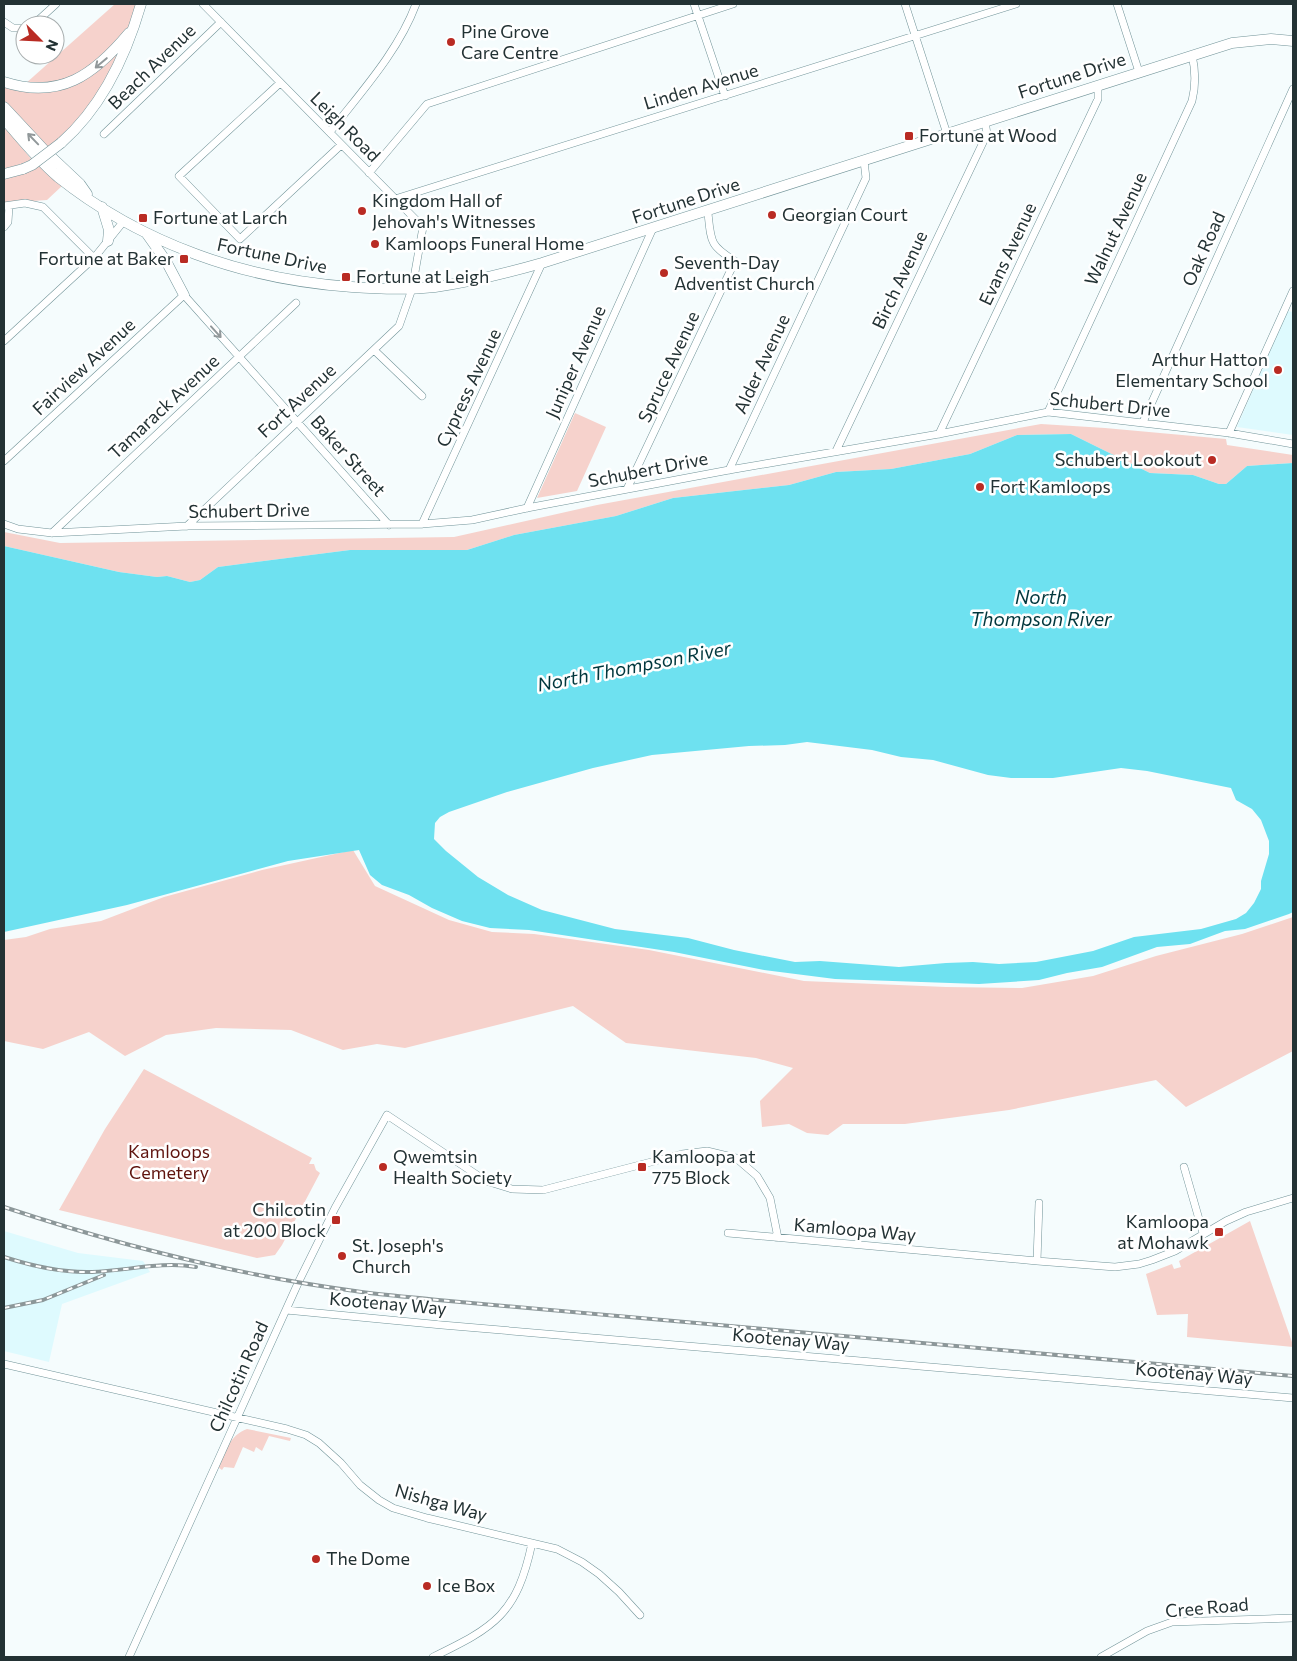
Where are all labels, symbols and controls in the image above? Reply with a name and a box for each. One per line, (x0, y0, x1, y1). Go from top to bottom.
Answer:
north arrow (15, 15, 65, 65)
street label: Beach Avenue (103, 19, 200, 114)
place label: Pine Grove Care Centre (461, 20, 558, 63)
marker: Pine Grove Care Centre (445, 36, 457, 48)
text: N (42, 37, 62, 54)
street label: Fortune Drive (1015, 47, 1128, 103)
one-way arrow (95, 57, 108, 68)
street label: Linden Avenue (641, 58, 761, 114)
street label: Leigh Road (306, 87, 385, 166)
place label: Fortune at Wood (919, 124, 1057, 146)
marker: Fortune at Wood (903, 130, 915, 142)
one-way arrow (27, 132, 39, 145)
street label: Walnut Avenue (1079, 168, 1151, 289)
street label: Fortune Drive (629, 172, 742, 228)
place label: Kingdom Hall of Jehovah's Witnesses (372, 189, 536, 232)
street label: Evans Avenue (974, 199, 1040, 308)
place label: Georgian Court (782, 203, 908, 225)
marker: Kingdom Hall of Jehovah's Witnesses (356, 205, 368, 217)
place label: Fortune at Larch (153, 206, 288, 228)
street label: Oak Road (1177, 208, 1229, 289)
marker: Georgian Court (766, 209, 778, 221)
marker: Fortune at Larch (137, 212, 149, 224)
street label: Birch Avenue (867, 227, 931, 332)
place label: Kamloops Funeral Home (385, 232, 584, 254)
street label: Fortune Drive (215, 233, 329, 277)
marker: Kamloops Funeral Home (369, 238, 381, 250)
place label: Fortune at Baker (38, 247, 174, 269)
place label: Seventh-Day Adventist Church (674, 251, 815, 294)
marker: Fortune at Baker (178, 253, 190, 265)
place label: Fortune at Leigh (356, 265, 489, 287)
marker: Seventh-Day Adventist Church (658, 267, 670, 279)
marker: Fortune at Leigh (340, 271, 352, 283)
street label: Juniper Avenue (540, 302, 610, 421)
street label: Spruce Avenue (633, 307, 703, 426)
street label: Alder Avenue (728, 310, 794, 417)
street label: Fairview Avenue (27, 313, 139, 419)
one-way arrow (210, 325, 222, 338)
street label: Cypress Avenue (431, 325, 505, 450)
place label: Arthur Hatton Elementary School (1115, 348, 1268, 391)
street label: Tamarack Avenue (104, 349, 223, 463)
street label: Fort Avenue (253, 359, 340, 442)
marker: Arthur Hatton Elementary School (1272, 364, 1284, 376)
street label: Schubert Drive (1049, 387, 1172, 421)
street label: Baker Street (307, 410, 391, 500)
street label: Schubert Drive (586, 447, 710, 491)
place label: Schubert Lookout (1055, 448, 1202, 470)
marker: Schubert Lookout (1206, 454, 1218, 466)
place label: Fort Kamloops (990, 475, 1111, 497)
marker: Fort Kamloops (974, 481, 986, 493)
street label: Schubert Drive (188, 498, 310, 522)
water label: North Thompson River (970, 585, 1113, 630)
water label: North Thompson River (535, 635, 734, 696)
park label: Kamloops Cemetery (128, 1140, 210, 1183)
place label: Qwemtsin Health Society (393, 1145, 512, 1188)
place label: Kamloopa at 775 Block (652, 1145, 756, 1188)
marker: Qwemtsin Health Society (377, 1161, 389, 1173)
marker: Kamloopa at 775 Block (636, 1161, 648, 1173)
place label: Chilcotin at 200 Block (223, 1198, 326, 1241)
place label: Kamloopa at Mohawk (1117, 1210, 1209, 1253)
street label: Kamloopa Way (793, 1213, 917, 1245)
marker: Chilcotin at 200 Block (330, 1214, 342, 1226)
marker: Kamloopa at Mohawk (1213, 1226, 1225, 1238)
place label: St. Joseph's Church (352, 1234, 444, 1277)
marker: St. Joseph's Church (336, 1250, 348, 1262)
street label: Kootenay Way (328, 1287, 448, 1319)
street label: Chilcotin Road (204, 1318, 272, 1436)
street label: Kootenay Way (731, 1323, 851, 1355)
street label: Kootenay Way (1134, 1357, 1254, 1389)
street label: Nishga Way (393, 1478, 490, 1526)
place label: The Dome (326, 1547, 410, 1569)
marker: The Dome (310, 1553, 322, 1565)
place label: Ice Box (437, 1574, 496, 1596)
marker: Ice Box (421, 1580, 433, 1592)
street label: Cree Road (1164, 1592, 1250, 1622)

